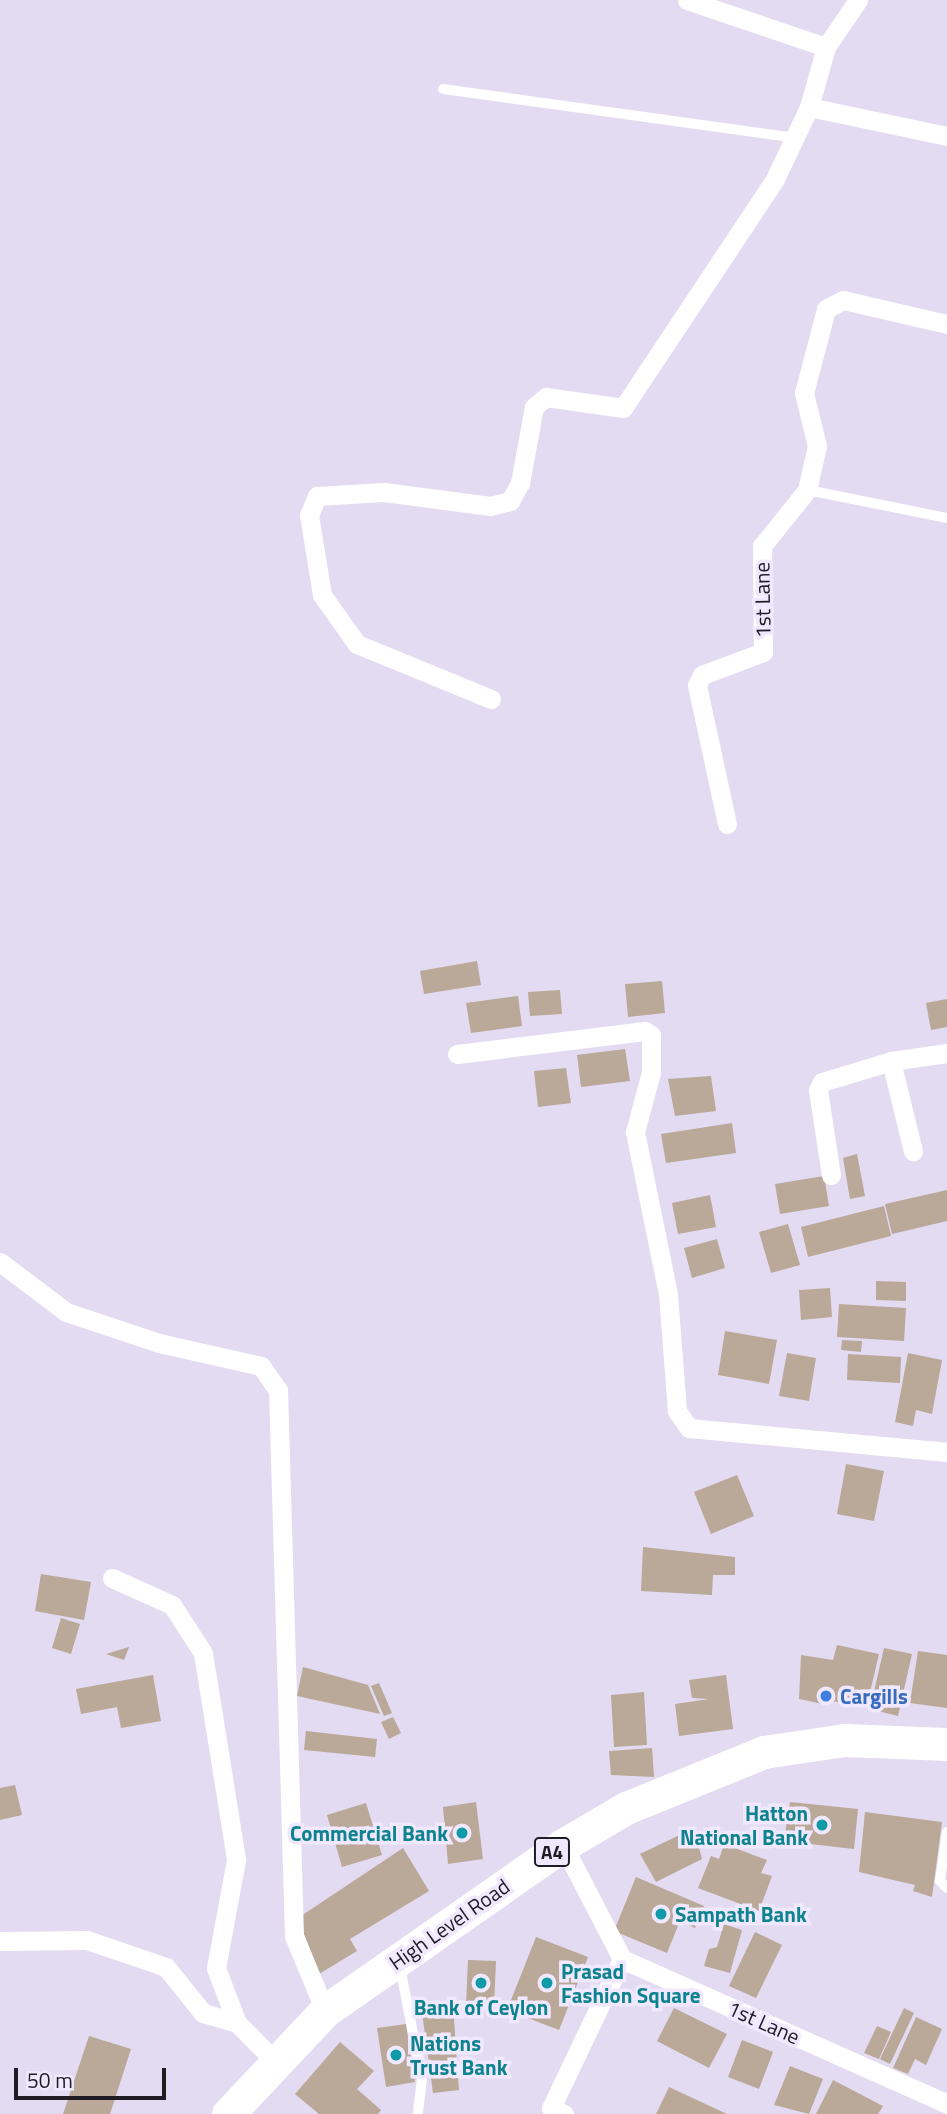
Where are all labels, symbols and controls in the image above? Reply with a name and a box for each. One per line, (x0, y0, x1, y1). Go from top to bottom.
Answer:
street label: 1st Lane (749, 562, 775, 638)
place label: Cargills (840, 1683, 908, 1709)
marker: Cargills (818, 1688, 834, 1704)
place label: Hatton National Bank (680, 1800, 808, 1850)
marker: Hatton National Bank (814, 1817, 830, 1833)
place label: Commercial Bank (290, 1820, 448, 1846)
marker: Commercial Bank (454, 1825, 470, 1841)
road number: A4 (533, 1836, 571, 1868)
street label: High Level Road (384, 1873, 514, 1975)
place label: Sampath Bank (675, 1901, 807, 1927)
marker: Sampath Bank (653, 1906, 669, 1922)
place label: Prasad Fashion Square (561, 1958, 701, 2008)
marker: Bank of Ceylon (473, 1975, 489, 1991)
marker: Prasad Fashion Square (539, 1975, 555, 1991)
place label: Bank of Ceylon (414, 1994, 548, 2020)
street label: 1st Lane (724, 1995, 804, 2049)
place label: Nations Trust Bank (410, 2030, 508, 2080)
marker: Nations Trust Bank (388, 2047, 404, 2063)
scale bar (18, 2054, 170, 2098)
text: 50 m (27, 2064, 73, 2096)

